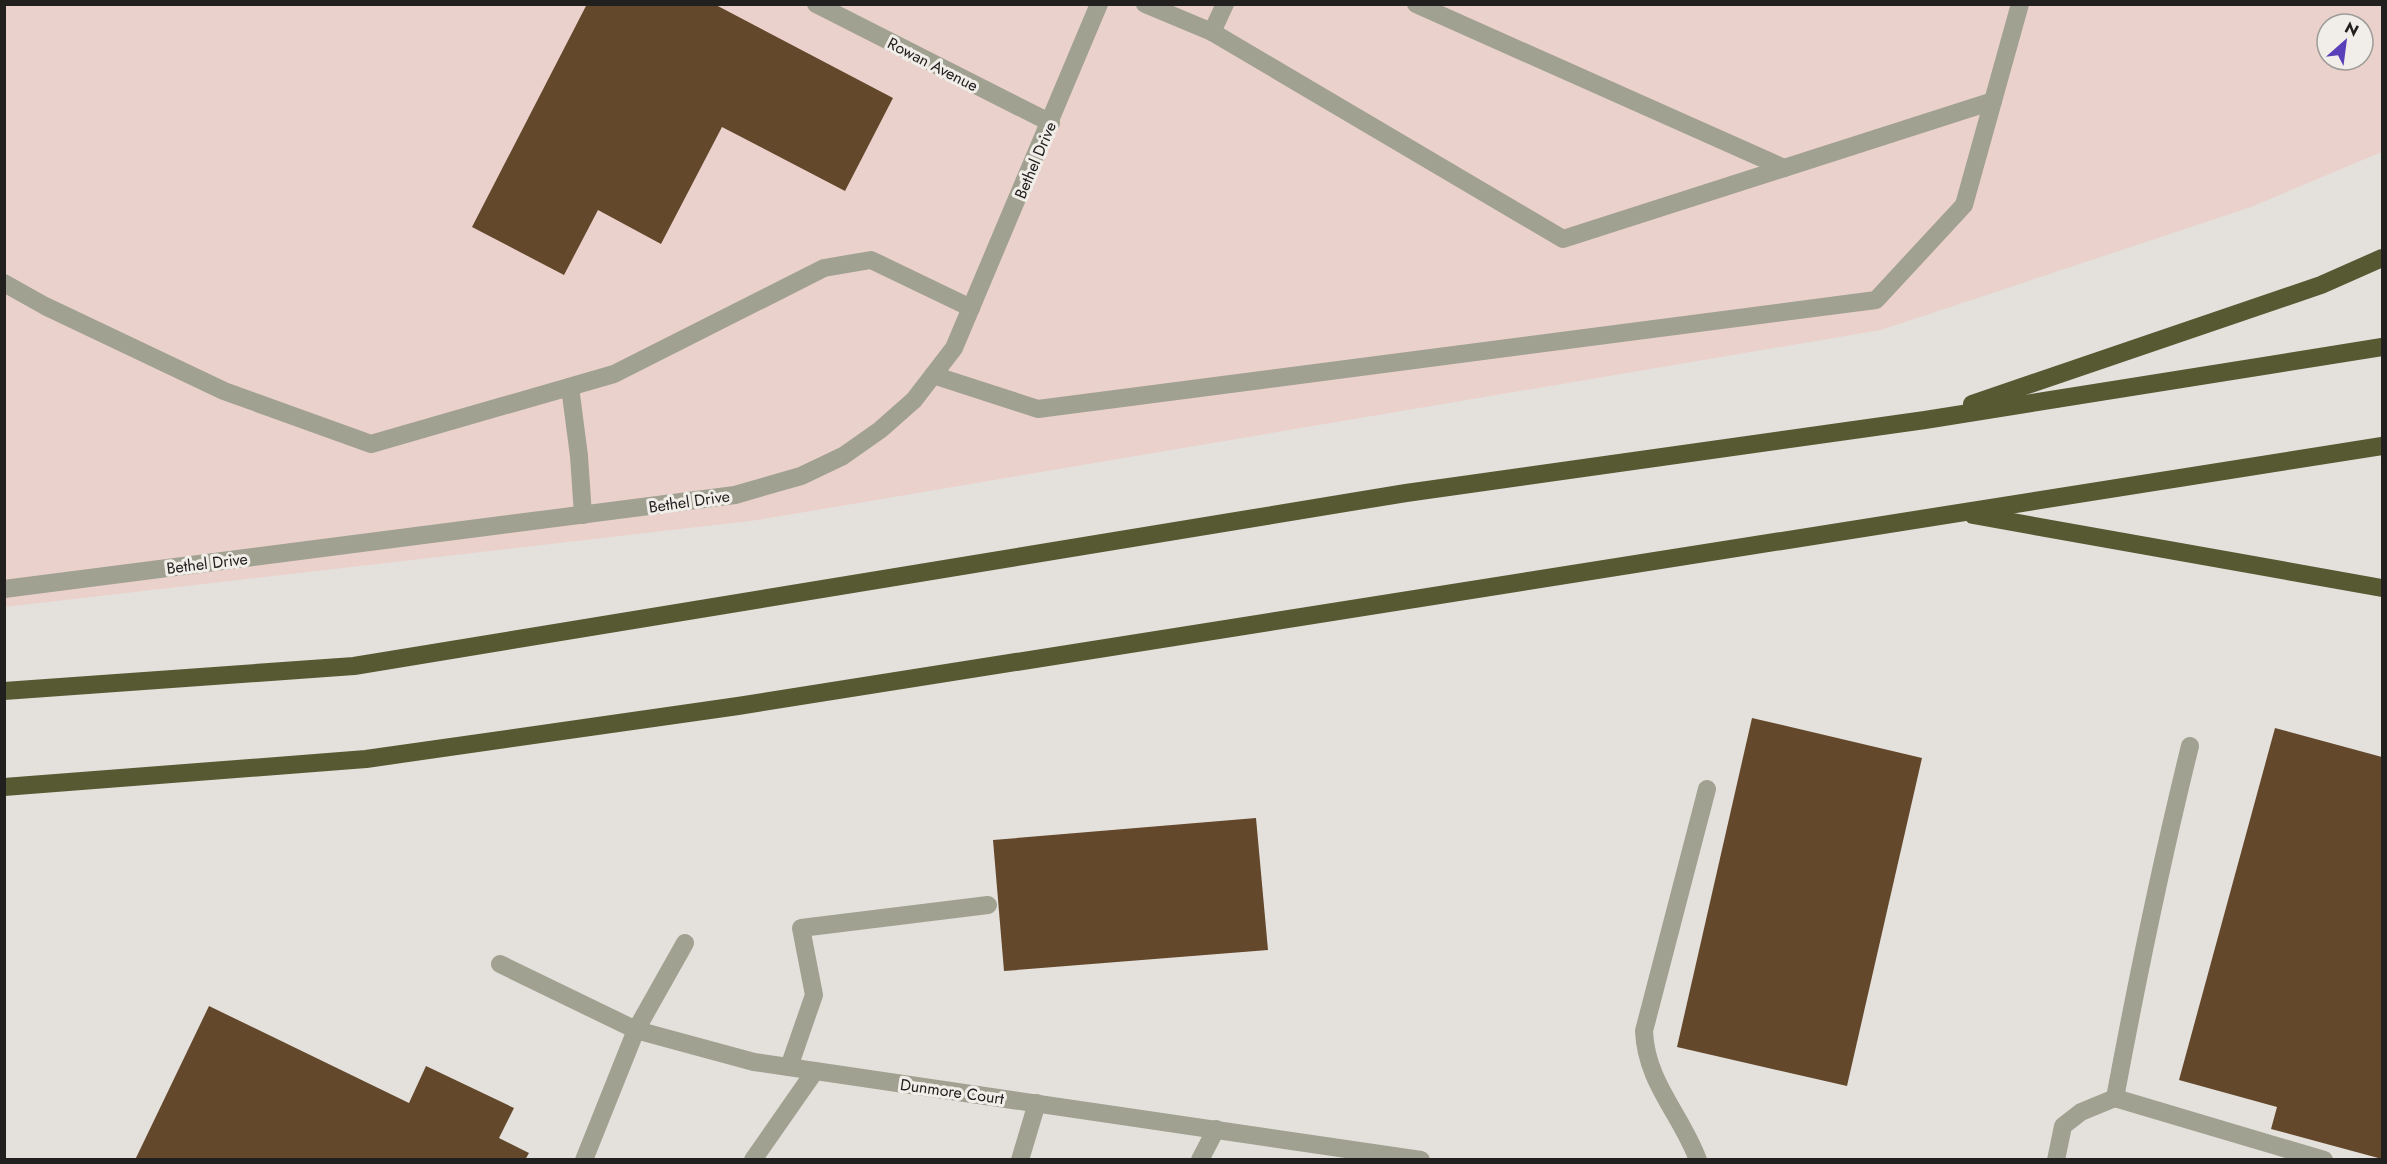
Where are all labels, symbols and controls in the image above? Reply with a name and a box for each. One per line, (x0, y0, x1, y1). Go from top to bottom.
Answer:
north arrow (2315, 12, 2375, 72)
text: N (2341, 16, 2363, 42)
street label: Rowan Avenue (883, 32, 982, 97)
street label: Bethel Drive (1009, 118, 1062, 202)
street label: Bethel Drive (647, 484, 731, 519)
street label: Bethel Drive (165, 547, 249, 580)
street label: Dunmore Court (899, 1073, 1005, 1110)

